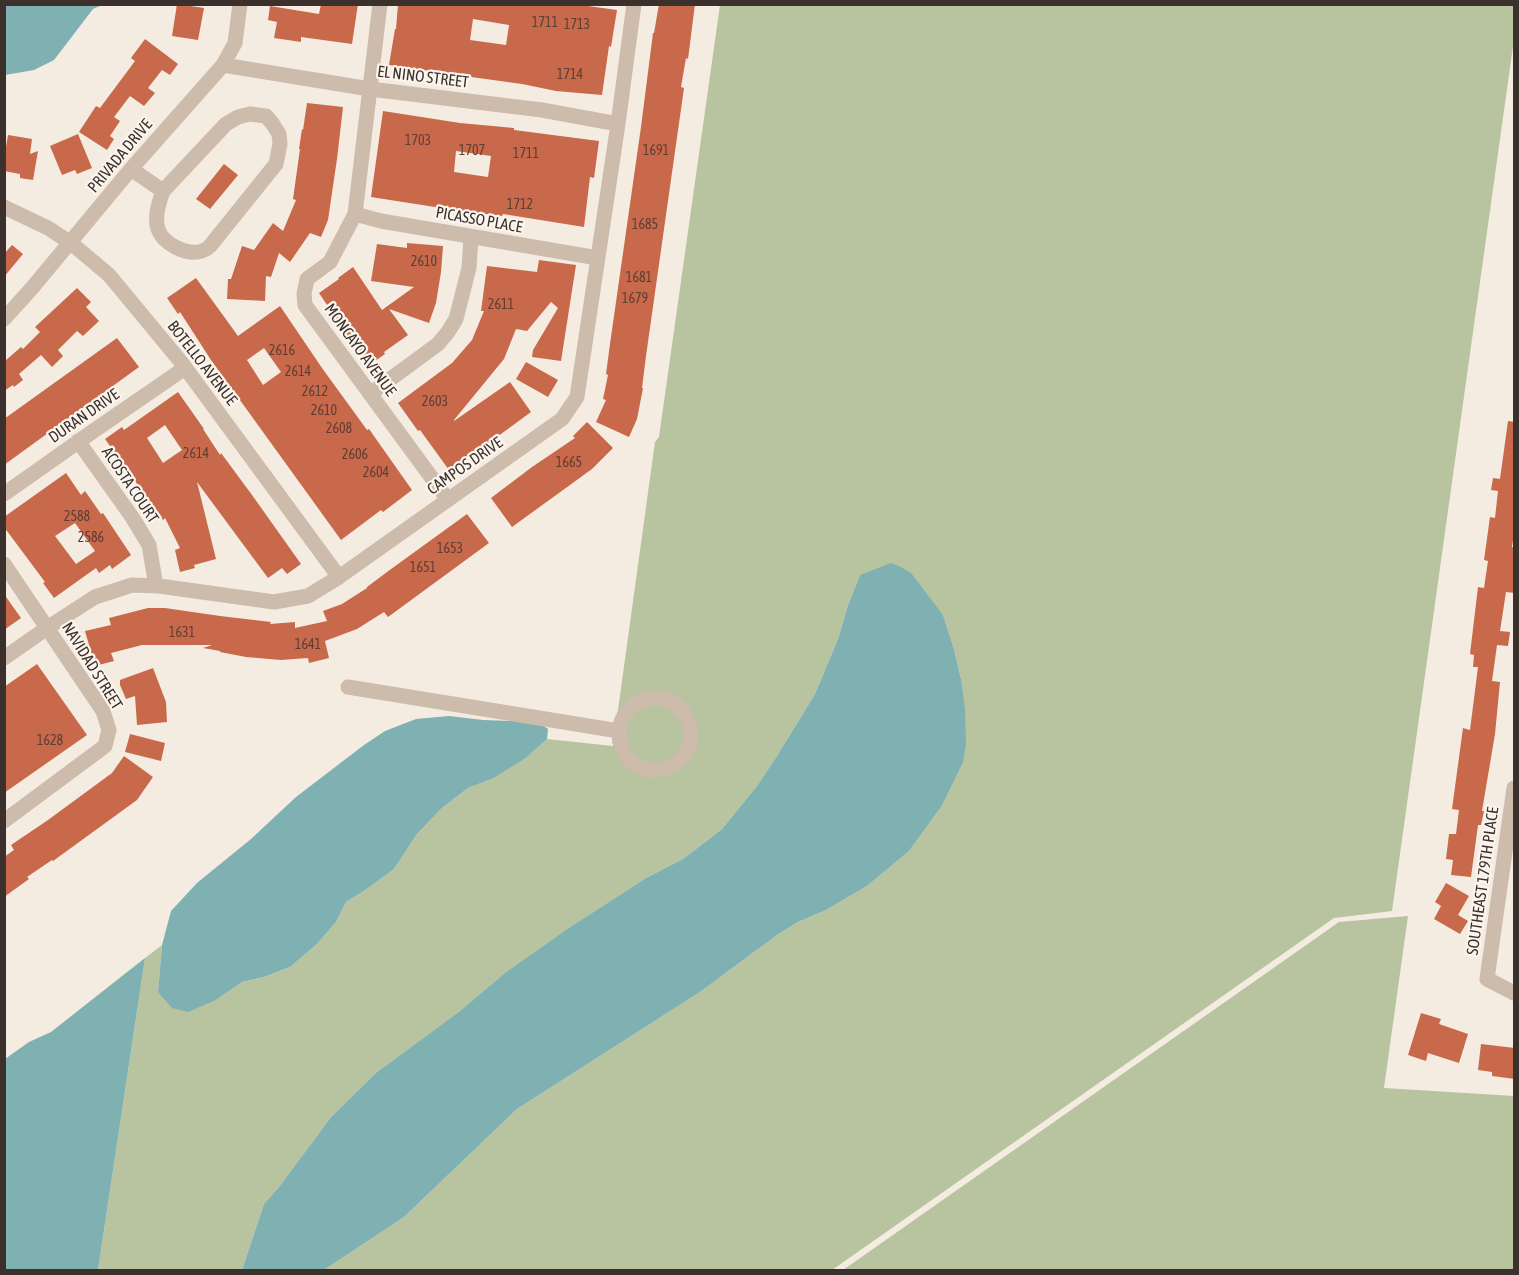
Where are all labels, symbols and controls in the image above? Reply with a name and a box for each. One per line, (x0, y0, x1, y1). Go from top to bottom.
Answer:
house number: 1711 (532, 15, 558, 31)
house number: 1713 (564, 17, 590, 33)
street label: EL NINO STREET (376, 62, 470, 92)
house number: 1714 (557, 67, 583, 83)
street label: PRIVADA DRIVE (84, 115, 156, 197)
house number: 1703 (405, 133, 431, 149)
house number: 1707 (459, 143, 485, 159)
house number: 1691 (643, 143, 669, 159)
house number: 1711 (513, 146, 539, 162)
house number: 1712 (507, 197, 533, 213)
street label: PICASSO PLACE (434, 203, 524, 237)
house number: 1685 (632, 217, 658, 233)
house number: 2610 (411, 254, 437, 270)
house number: 1681 (626, 270, 652, 286)
house number: 1679 (622, 291, 648, 307)
house number: 2611 (488, 297, 514, 313)
street label: MONCAYO AVENUE (320, 300, 400, 400)
street label: BOTELLO AVENUE (163, 317, 241, 409)
house number: 2616 (269, 343, 295, 359)
house number: 2614 (285, 364, 311, 380)
house number: 2612 (302, 384, 328, 400)
street label: DURAN DRIVE (45, 385, 123, 447)
house number: 2603 (422, 394, 448, 410)
house number: 2610 (311, 403, 337, 419)
house number: 2608 (326, 421, 352, 437)
street label: CAMPOS DRIVE (424, 433, 506, 499)
street label: ACOSTA COURT (97, 443, 163, 527)
house number: 2614 (183, 446, 209, 462)
house number: 2606 (342, 447, 368, 463)
house number: 1665 (556, 455, 582, 471)
house number: 2604 (363, 465, 389, 481)
house number: 2588 (64, 509, 90, 525)
house number: 2586 (78, 530, 104, 546)
house number: 1653 (437, 541, 463, 557)
house number: 1651 (410, 560, 436, 576)
street label: NAVIDAD STREET (58, 619, 126, 713)
house number: 1631 (169, 625, 195, 641)
house number: 1641 (295, 637, 321, 653)
house number: 1628 (37, 733, 63, 749)
street label: SOUTHEAST 179TH PLACE (1463, 806, 1503, 956)

